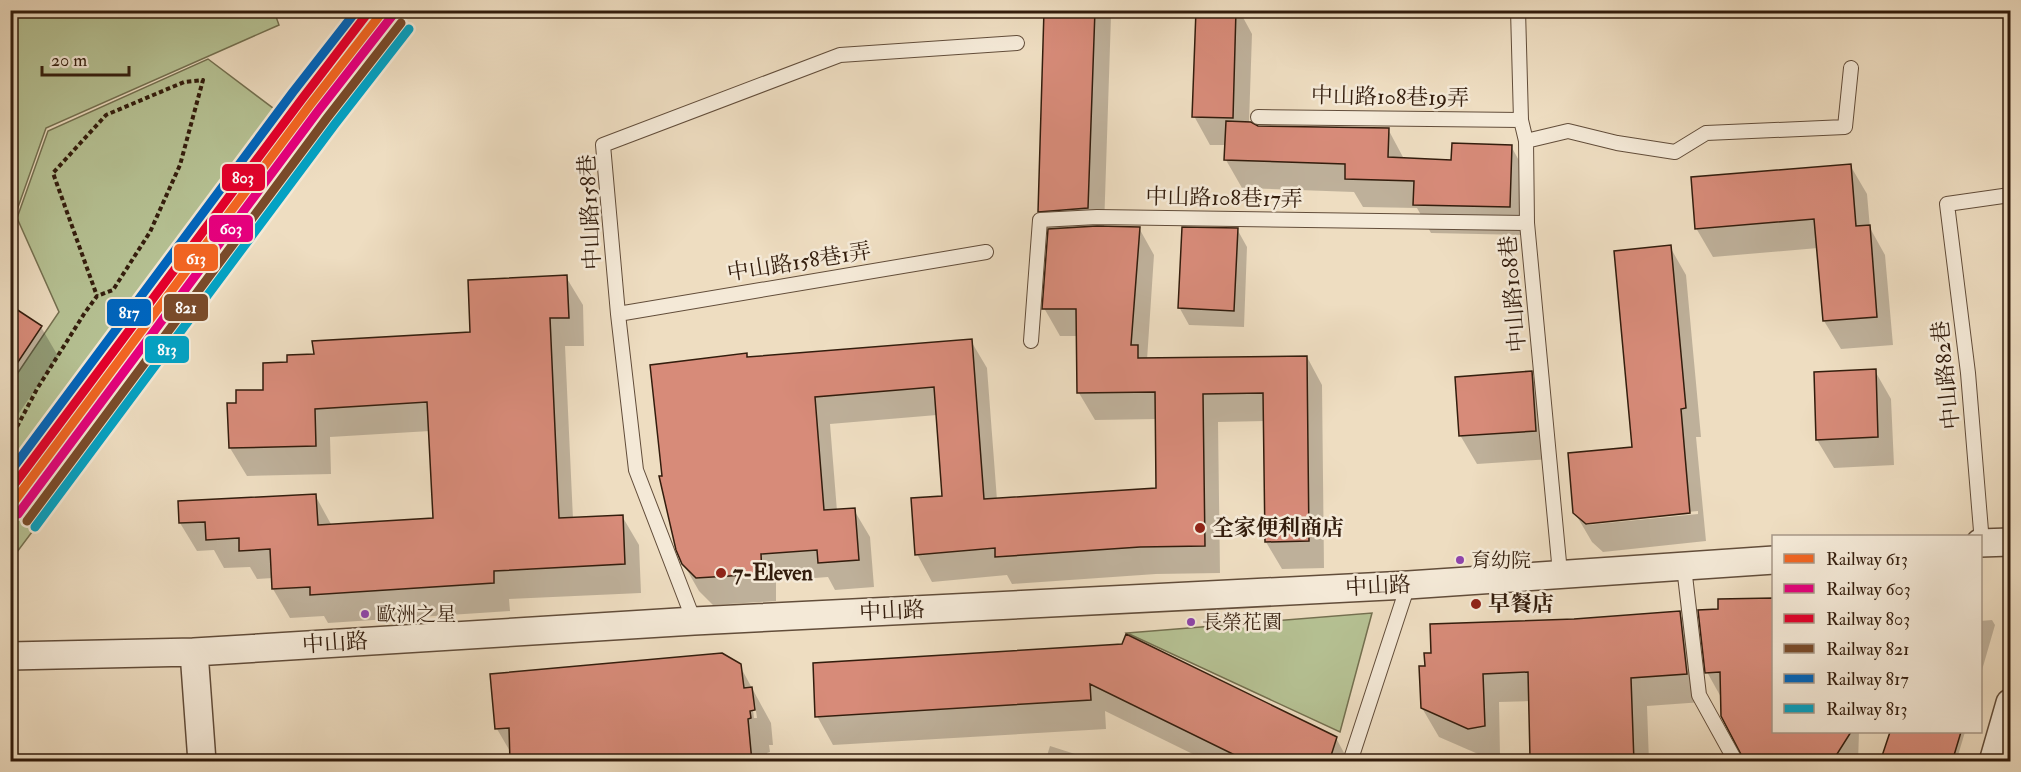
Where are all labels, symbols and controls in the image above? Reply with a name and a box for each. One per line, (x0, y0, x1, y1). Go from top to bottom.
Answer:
scale bar (42, 39, 129, 77)
text: 20 m (51, 49, 87, 72)
street label: 中山路108巷19弄 (1311, 82, 1469, 112)
street label: 中山路158巷 (573, 153, 607, 271)
line badge: 803 (221, 163, 266, 192)
text: 803 (232, 168, 254, 188)
street label: 中山路108巷17弄 (1145, 183, 1303, 213)
line badge: 603 (208, 214, 254, 243)
text: 603 (220, 219, 242, 239)
street label: 中山路108巷 (1494, 234, 1532, 354)
street label: 中山路158巷1弄 (725, 237, 873, 287)
line badge: 613 (173, 243, 219, 272)
text: 613 (186, 249, 206, 269)
line badge: 821 (163, 293, 209, 322)
line badge: 817 (106, 298, 152, 327)
text: 821 (175, 298, 197, 318)
text: 817 (119, 303, 140, 323)
street label: 中山路82巷 (1926, 319, 1966, 431)
line badge: 813 (144, 335, 190, 364)
text: 813 (157, 340, 177, 360)
place label: 全家便利商店 (1212, 514, 1344, 542)
marker: 全家便利商店 (1193, 521, 1207, 535)
legend (1772, 535, 1982, 733)
place label: 育幼院 (1471, 548, 1531, 573)
text: Railway 613 (1826, 548, 1908, 571)
marker: 育幼院 (1454, 554, 1466, 566)
place label: 7-Eleven (733, 559, 813, 587)
marker: 7-Eleven (714, 566, 728, 580)
street label: 中山路 (1344, 570, 1412, 602)
text: Railway 603 (1826, 578, 1911, 601)
place label: 早餐店 (1488, 590, 1554, 618)
street label: 中山路 (858, 595, 926, 627)
marker: 早餐店 (1469, 597, 1483, 611)
place label: 歐洲之星 (376, 602, 456, 627)
marker: 歐洲之星 (359, 608, 371, 620)
text: Railway 803 (1826, 608, 1910, 631)
place label: 長榮花園 (1202, 610, 1282, 635)
marker: 長榮花園 (1185, 616, 1197, 628)
street label: 中山路 (301, 627, 369, 659)
text: Railway 821 (1826, 638, 1910, 661)
text: Railway 817 (1826, 668, 1909, 691)
text: Railway 813 (1826, 698, 1907, 721)

